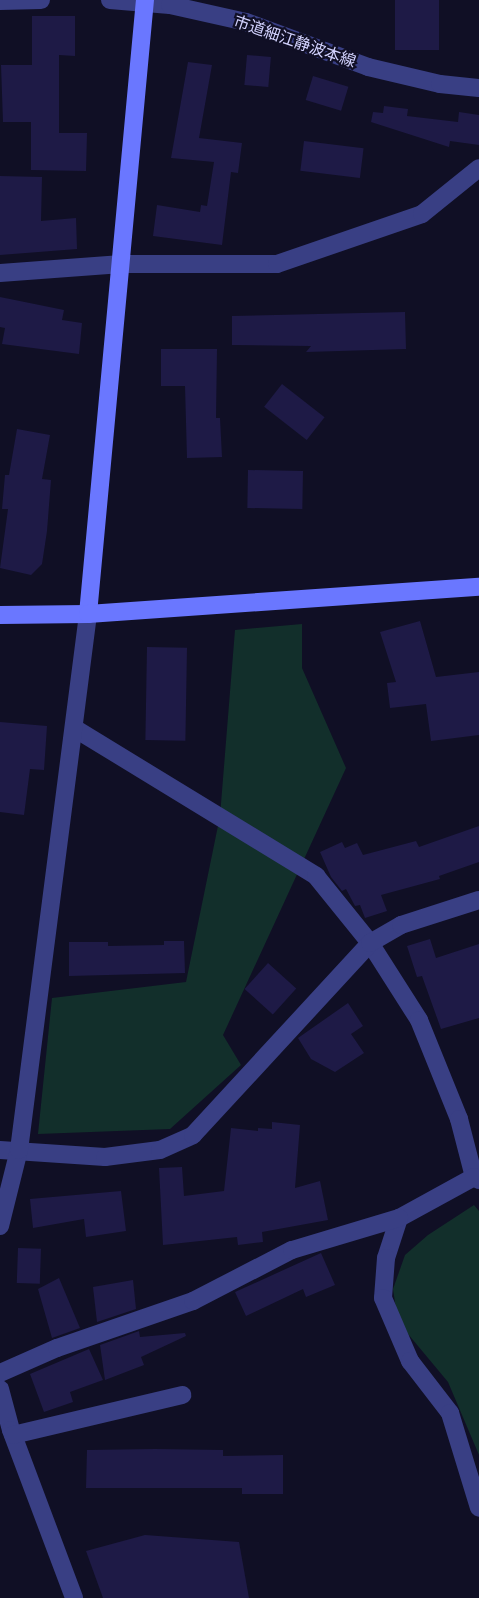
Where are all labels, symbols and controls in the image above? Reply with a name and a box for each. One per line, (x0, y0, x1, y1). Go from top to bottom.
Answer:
street label: 市道細江静波本線 (231, 11, 359, 71)

